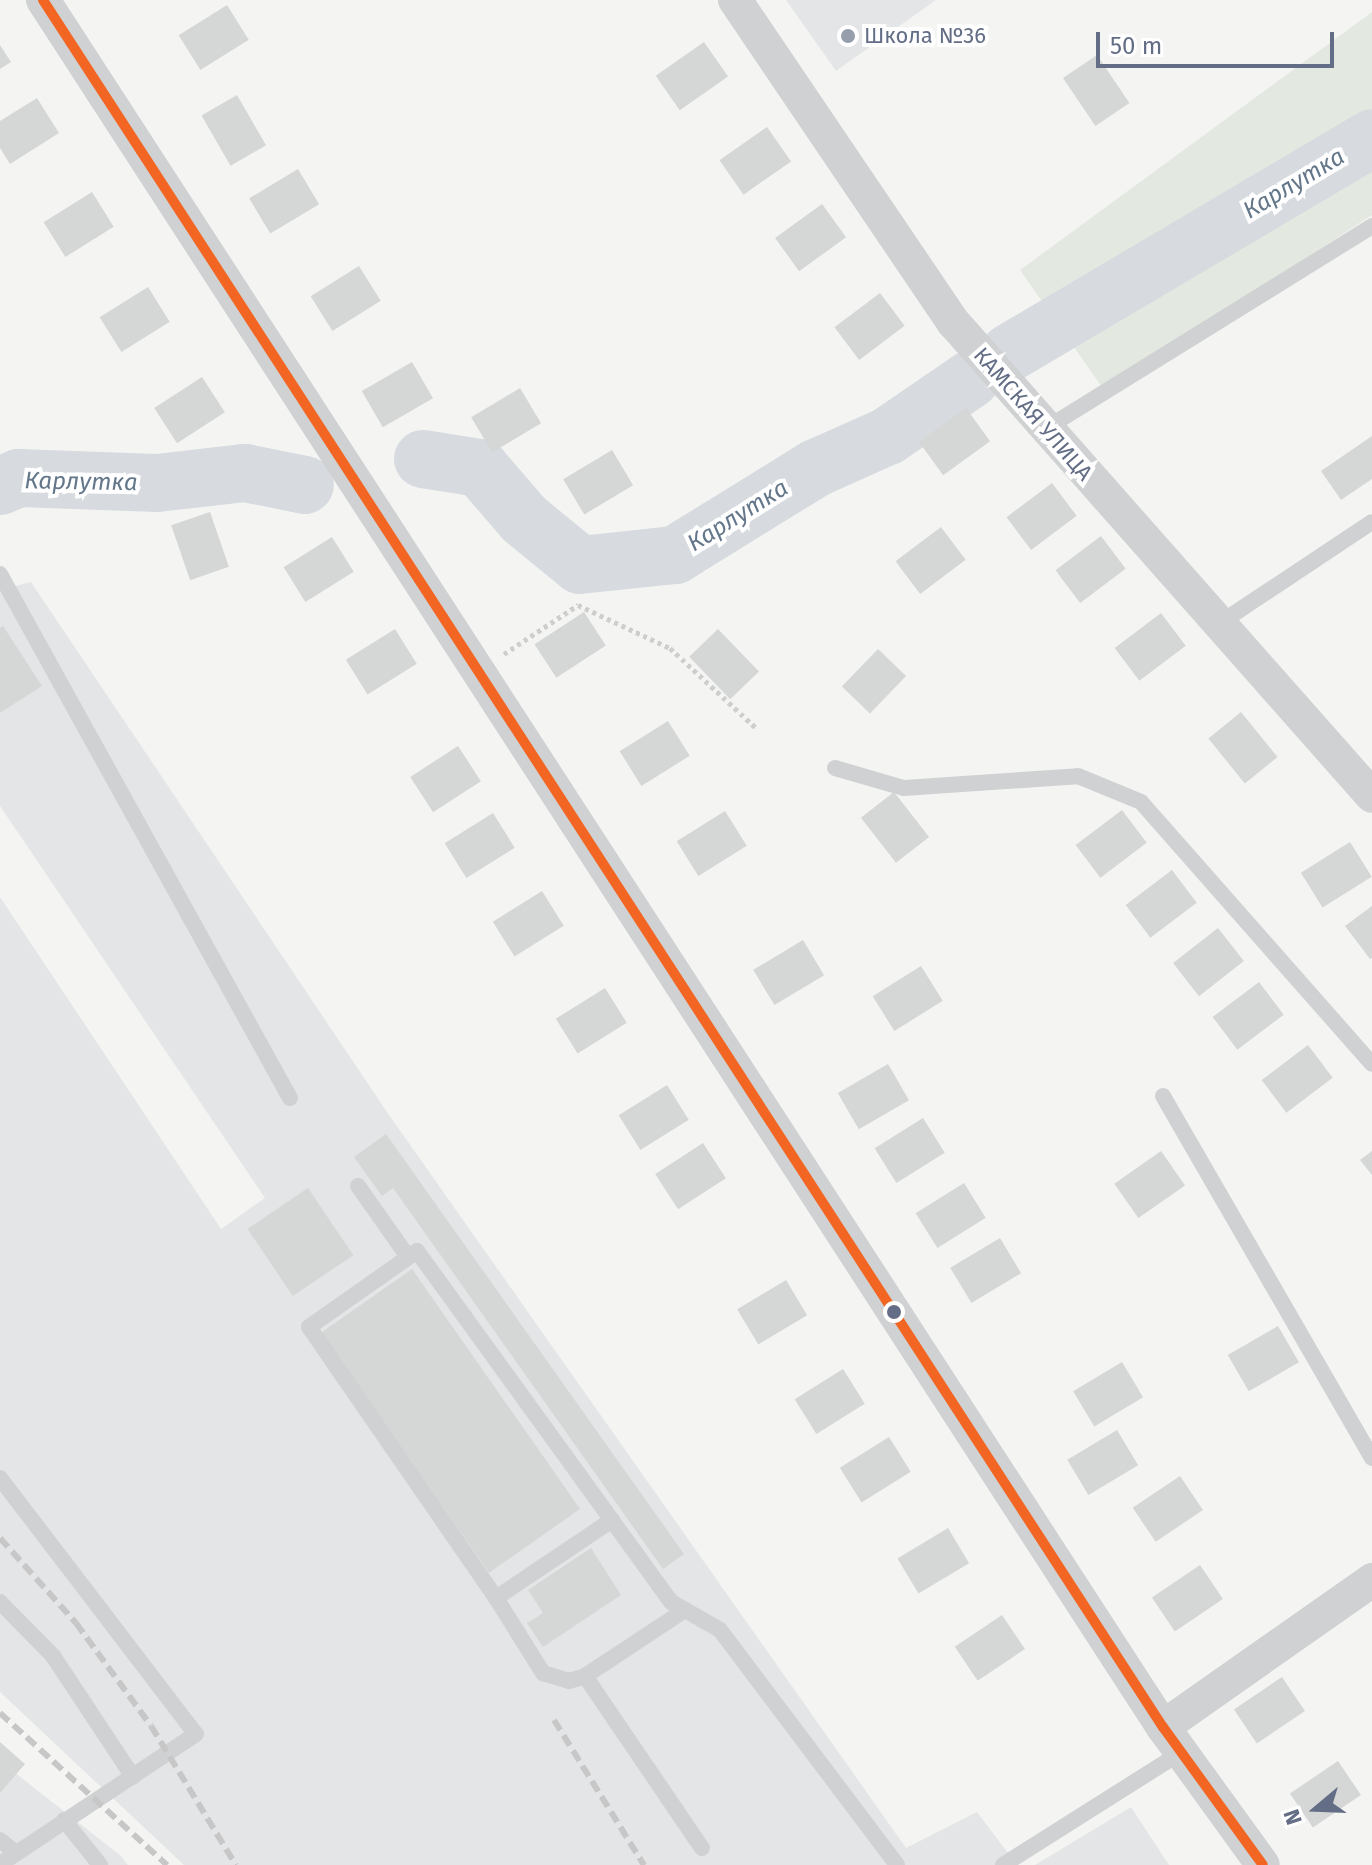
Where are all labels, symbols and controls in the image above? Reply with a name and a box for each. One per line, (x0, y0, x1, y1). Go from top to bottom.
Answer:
scale bar (1100, 16, 1338, 66)
place label: Школа №36 (864, 23, 986, 49)
marker: Школа №36 (839, 27, 857, 45)
text: 50 m (1110, 32, 1162, 60)
water label: Карлутка (1238, 143, 1350, 225)
street label: КАМСКАЯ УЛИЦА (968, 342, 1098, 486)
water label: Карлутка (24, 467, 138, 497)
water label: Карлутка (682, 474, 794, 558)
unlabelled marker (886, 1304, 902, 1320)
north arrow (1276, 1769, 1356, 1849)
text: N (1278, 1806, 1308, 1828)

